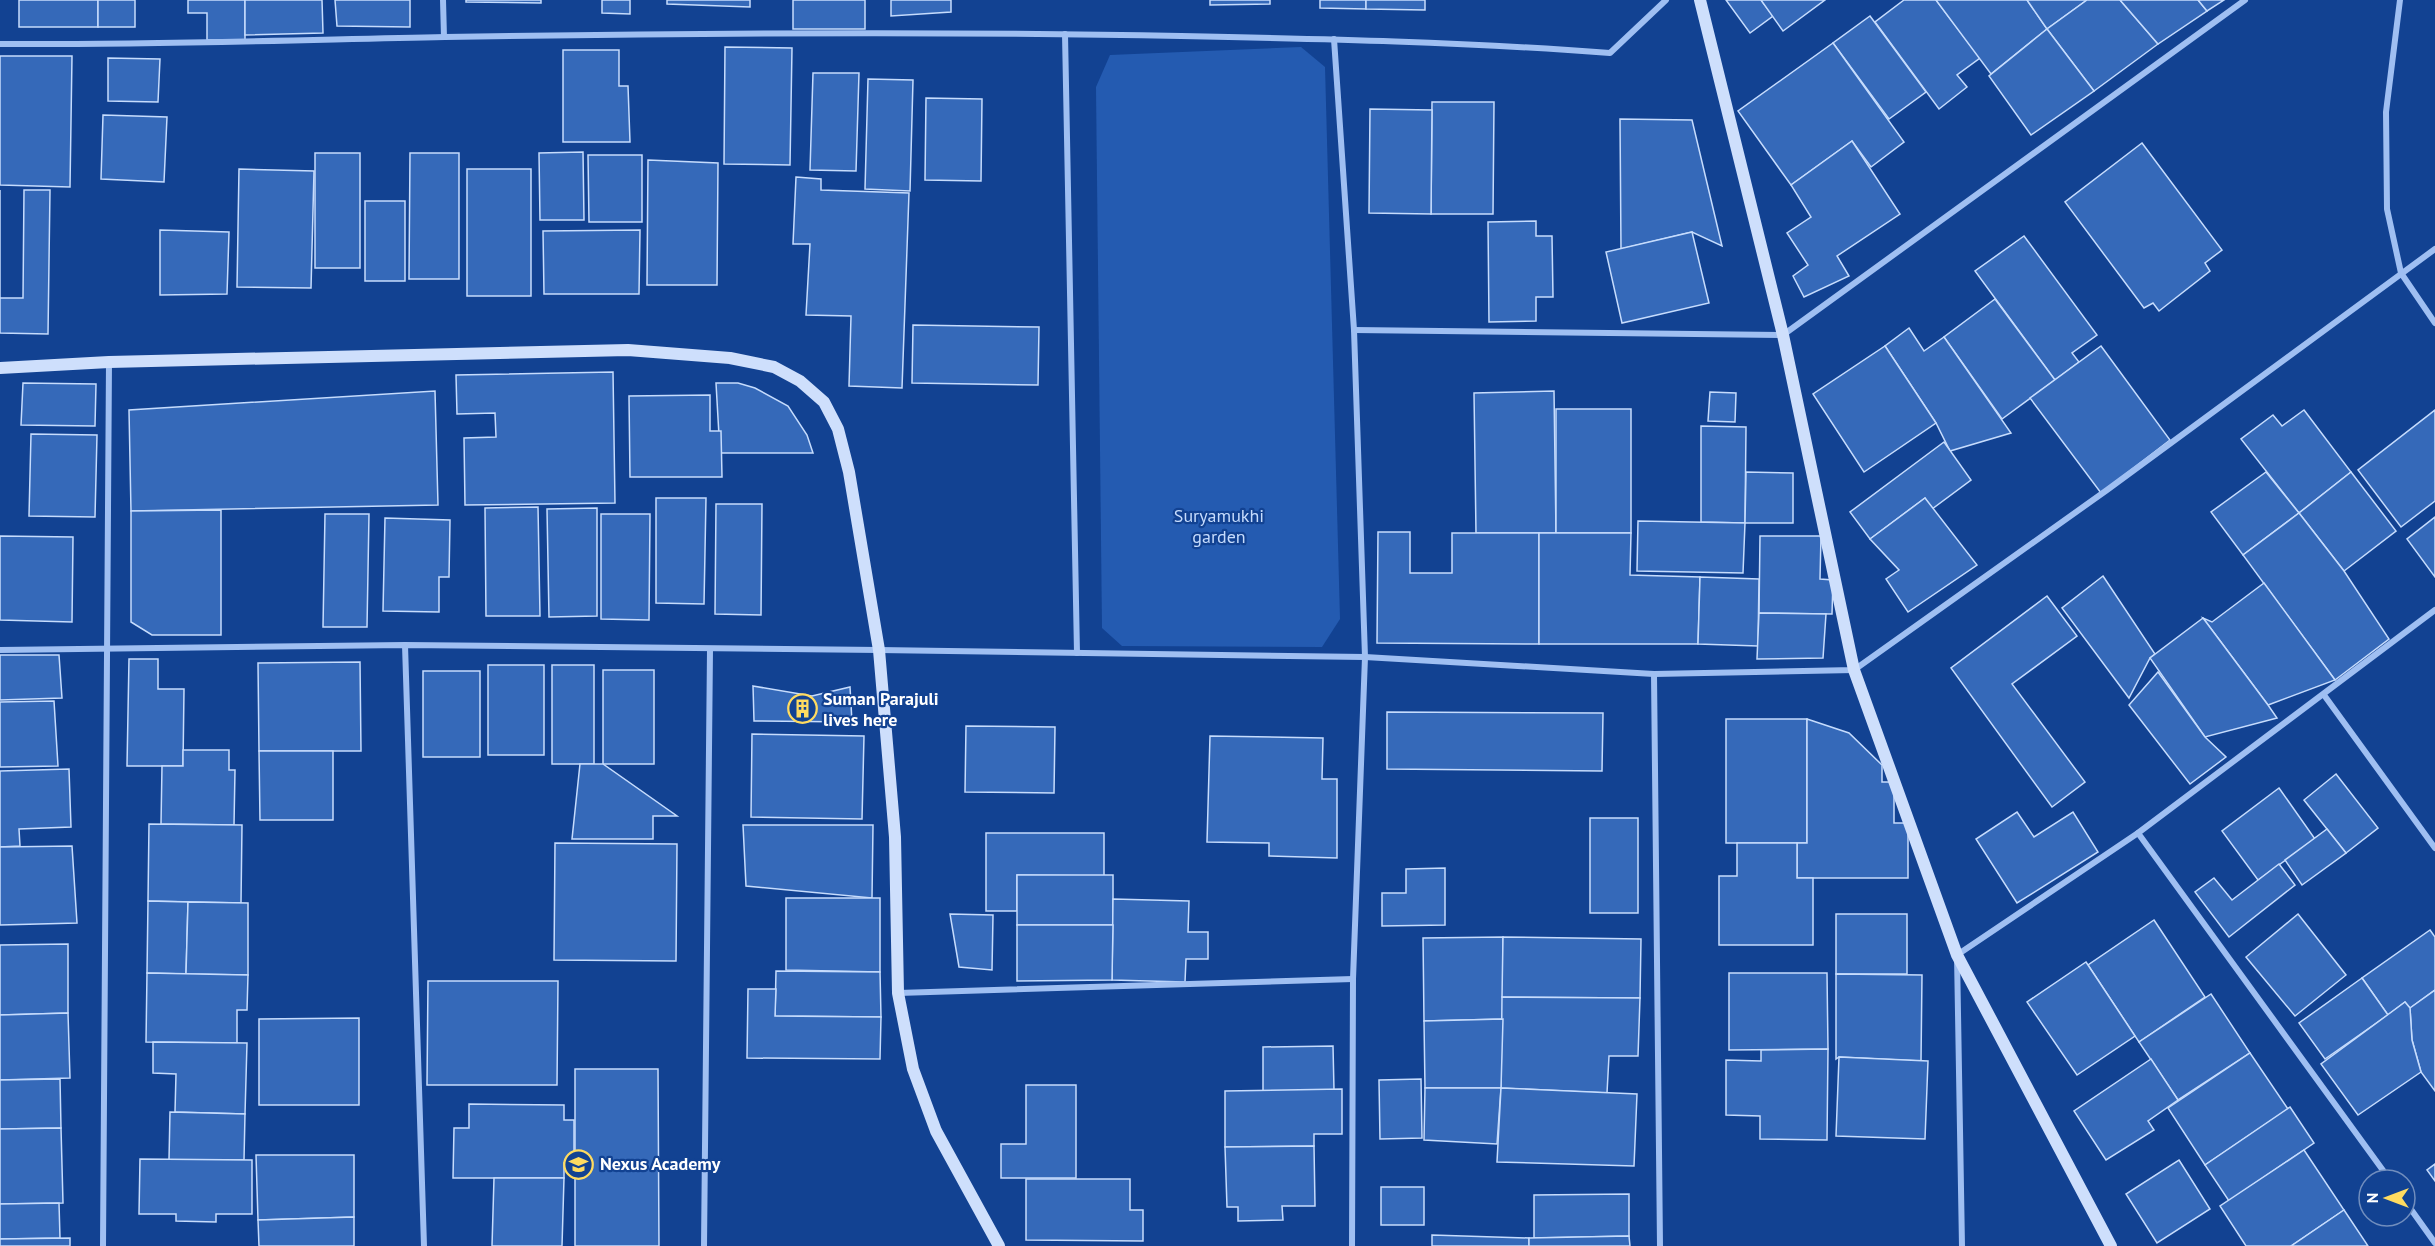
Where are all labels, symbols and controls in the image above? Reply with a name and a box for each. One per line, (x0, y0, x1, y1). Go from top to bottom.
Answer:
park label: Suryamukhi garden (1174, 504, 1264, 548)
place label: Suman Parajuli lives here (823, 687, 939, 731)
building icon: Suman Parajuli lives here (786, 693, 818, 725)
school or university icon: Nexus Academy (563, 1148, 595, 1180)
place label: Nexus Academy (600, 1152, 721, 1175)
north arrow (2357, 1168, 2417, 1228)
text: N (2362, 1193, 2382, 1203)

